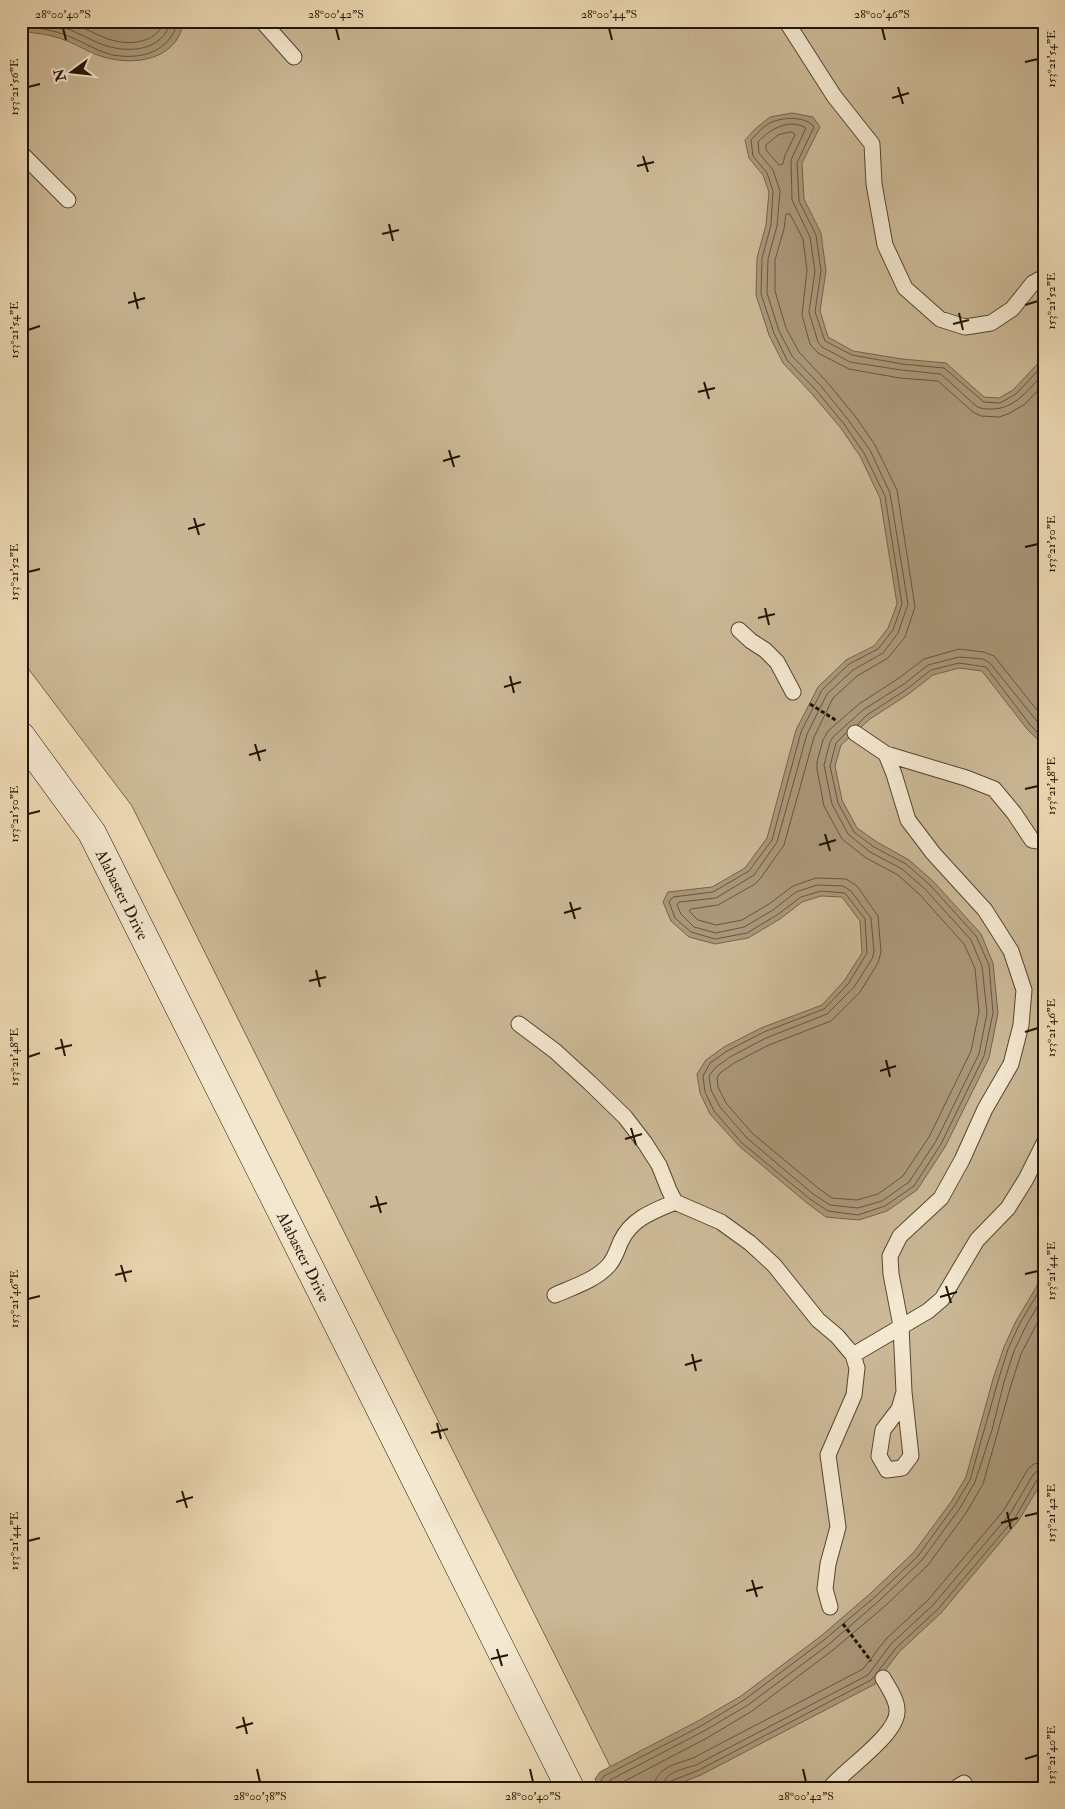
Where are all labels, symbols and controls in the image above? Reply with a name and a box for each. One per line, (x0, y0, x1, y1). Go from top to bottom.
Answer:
text: 28°00'40"S (35, 7, 91, 22)
text: 28°00'42"S (308, 7, 364, 22)
text: 28°00'44"S (581, 7, 637, 22)
text: 28°00'46"S (854, 7, 910, 22)
text: 153°21'54"E (1044, 30, 1059, 88)
north arrow (48, 48, 98, 98)
text: 153°21'56"E (7, 58, 22, 115)
text: N (50, 67, 70, 84)
text: 153°21'52"E (1044, 272, 1059, 330)
text: 153°21'54"E (7, 301, 22, 359)
text: 153°21'50"E (1044, 515, 1059, 573)
text: 153°21'52"E (7, 543, 22, 601)
text: 153°21'48"E (1044, 757, 1059, 815)
text: 153°21'50"E (7, 785, 22, 843)
street label: Alabaster Drive (90, 845, 153, 944)
text: 153°21'46"E (1044, 999, 1059, 1057)
text: 153°21'48"E (7, 1028, 22, 1086)
street label: Alabaster Drive (272, 1208, 334, 1306)
text: 153°21'44"E (1044, 1241, 1059, 1300)
text: 153°21'46"E (7, 1270, 22, 1328)
text: 153°21'42"E (1044, 1484, 1059, 1542)
text: 153°21'44"E (7, 1511, 22, 1570)
text: 153°21'40"E (1044, 1725, 1059, 1784)
text: 28°00'38"S (233, 1789, 287, 1804)
text: 28°00'40"S (505, 1789, 561, 1804)
text: 28°00'42"S (778, 1789, 834, 1804)

